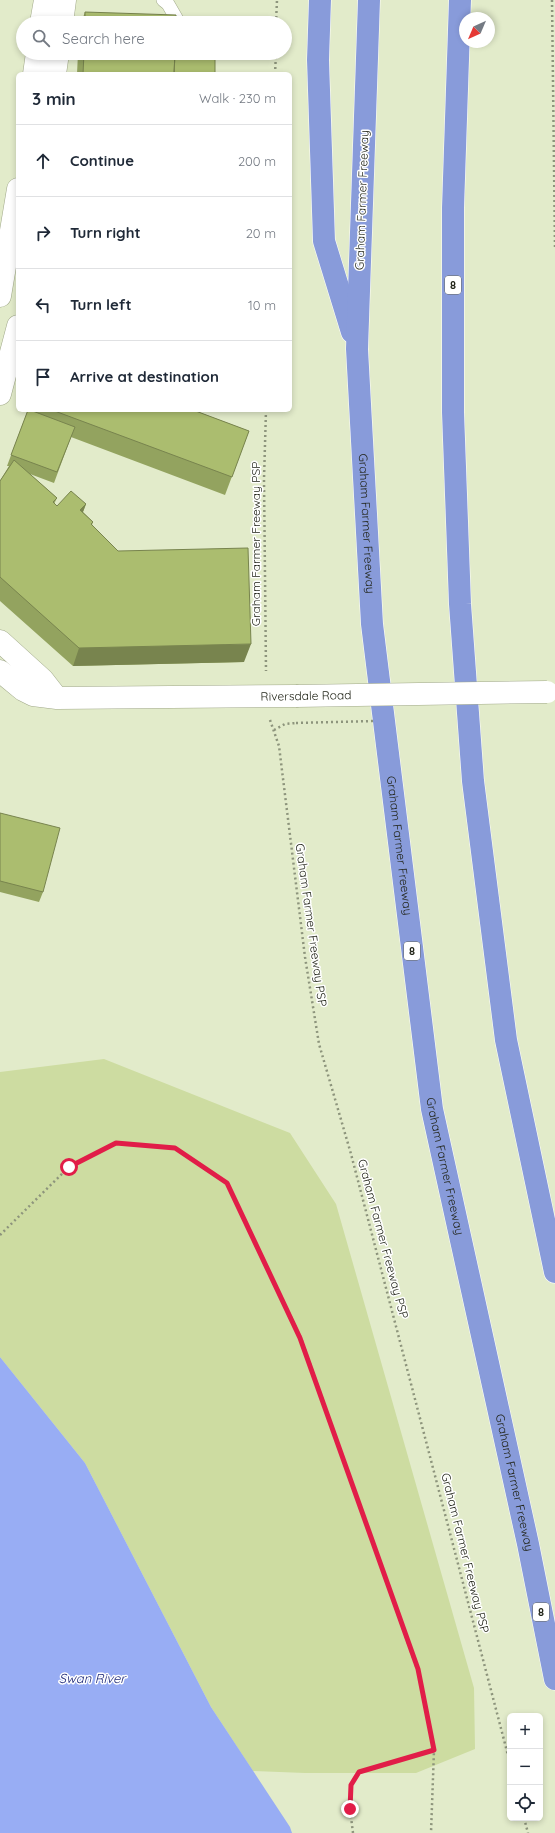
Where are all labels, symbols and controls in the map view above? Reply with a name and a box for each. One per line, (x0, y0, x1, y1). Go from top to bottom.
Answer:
north arrow (459, 12, 495, 48)
search box (16, 16, 292, 60)
icon: search (30, 27, 52, 49)
text: Search here (62, 29, 145, 48)
text: 3 min (32, 88, 76, 109)
text: Walk · 230 m (199, 90, 276, 106)
street label: Graham Farmer Freeway (352, 130, 371, 270)
icon: ahead (32, 150, 54, 172)
text: Continue (70, 151, 134, 170)
text: 200 m (238, 153, 276, 169)
icon: right (32, 222, 54, 244)
text: Turn right (70, 223, 141, 242)
text: 20 m (246, 225, 276, 241)
road number: 8 (445, 276, 461, 294)
icon: left (32, 294, 54, 316)
text: Turn left (70, 295, 132, 314)
text: 10 m (248, 297, 276, 313)
icon: arrive (32, 366, 54, 388)
text: Arrive at destination (70, 367, 219, 386)
street label: Graham Farmer Freeway (356, 453, 378, 594)
street label: Graham Farmer Freeway PSP (248, 462, 263, 626)
street label: Riversdale Road (260, 687, 352, 704)
street label: Graham Farmer Freeway (384, 775, 416, 916)
street label: Graham Farmer Freeway PSP (293, 842, 330, 1007)
road number: 8 (404, 942, 420, 960)
street label: Graham Farmer Freeway (424, 1097, 468, 1236)
street label: Graham Farmer Freeway PSP (355, 1157, 412, 1320)
route start (60, 1158, 78, 1176)
street label: Graham Farmer Freeway (493, 1412, 537, 1553)
street label: Graham Farmer Freeway PSP (438, 1471, 493, 1635)
road number: 8 (533, 1603, 549, 1621)
water label: Swan River (59, 1670, 127, 1686)
map controls (507, 1713, 543, 1821)
button: + (507, 1713, 543, 1749)
button: − (507, 1749, 543, 1785)
button: locate (507, 1785, 543, 1821)
route end (341, 1800, 359, 1818)

